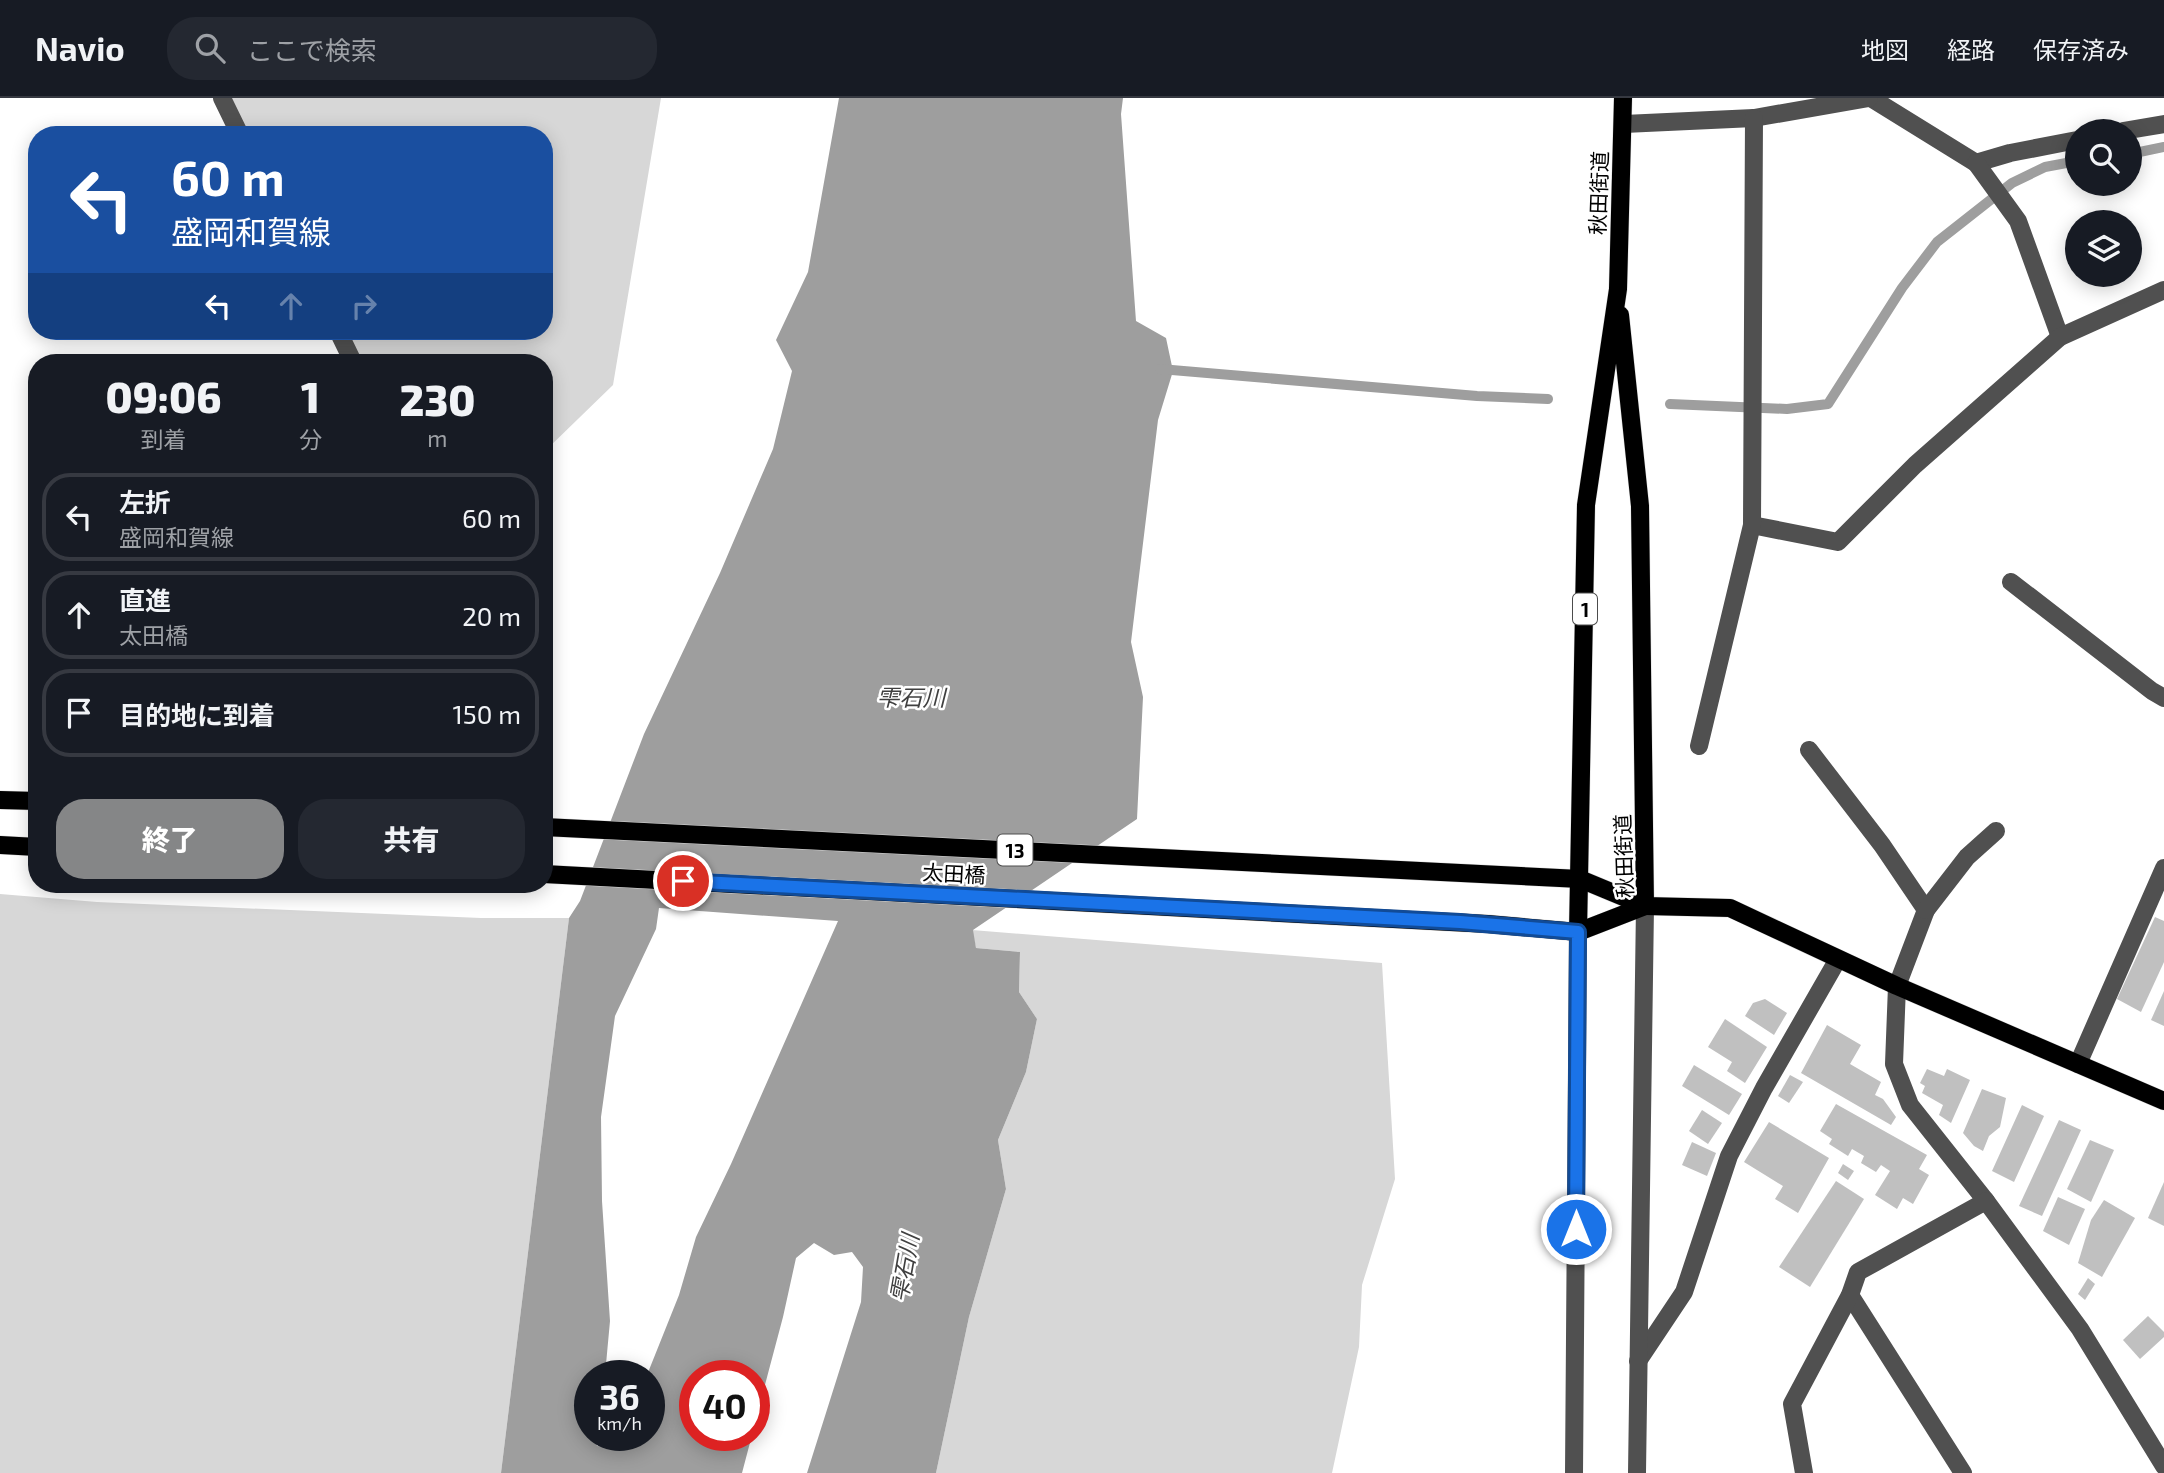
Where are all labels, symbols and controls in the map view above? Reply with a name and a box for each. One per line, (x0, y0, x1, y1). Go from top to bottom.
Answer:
search box (167, 17, 657, 80)
text: Navio (35, 28, 125, 68)
icon: search (191, 29, 229, 67)
text: ここで検索 (247, 34, 377, 65)
text: 地図 (1861, 35, 1909, 64)
text: 経路 (1947, 35, 1995, 64)
text: 保存済み (2033, 35, 2129, 64)
map controls (2065, 119, 2142, 287)
button: search (2065, 119, 2142, 196)
text: 60 m (171, 147, 285, 206)
street label: 秋田街道 (1584, 151, 1612, 235)
icon: left (56, 154, 147, 245)
button: layers (2065, 210, 2142, 287)
text: 盛岡和賀線 (171, 212, 331, 250)
icon: left (199, 287, 237, 325)
icon: ahead (272, 287, 310, 325)
icon: right (345, 287, 383, 325)
text: 09:06 (106, 371, 221, 421)
text: 1 (301, 371, 320, 421)
text: 230 (399, 374, 475, 424)
text: m (427, 424, 448, 452)
text: 到着 (140, 425, 186, 453)
text: 分 (299, 425, 322, 453)
text: 左折 (119, 486, 171, 517)
icon: left (60, 498, 98, 536)
text: 60 m (462, 502, 521, 533)
text: 盛岡和賀線 (119, 523, 234, 551)
text: 直進 (119, 584, 171, 615)
road number: 1 (1573, 594, 1597, 624)
icon: ahead (60, 596, 98, 634)
text: 20 m (462, 600, 521, 631)
text: 太田橋 (119, 621, 188, 649)
water label: 雫石川 (877, 683, 949, 711)
icon: arrive (60, 694, 98, 732)
text: 150 m (452, 698, 521, 729)
text: 目的地に到着 (119, 699, 275, 730)
button: 終了 (56, 799, 284, 879)
button: 共有 (298, 799, 525, 879)
street label: 秋田街道 (1609, 814, 1637, 898)
road number: 13 (998, 834, 1032, 866)
pin (653, 851, 713, 911)
street label: 太田橋 (922, 859, 986, 887)
icon: arrive (664, 862, 702, 900)
position arrow (1539, 1192, 1613, 1266)
water label: 雫石川 (884, 1229, 924, 1304)
speed limit sign: 40 (679, 1360, 770, 1451)
text: 36 (599, 1375, 640, 1417)
text: km/h (597, 1412, 642, 1434)

